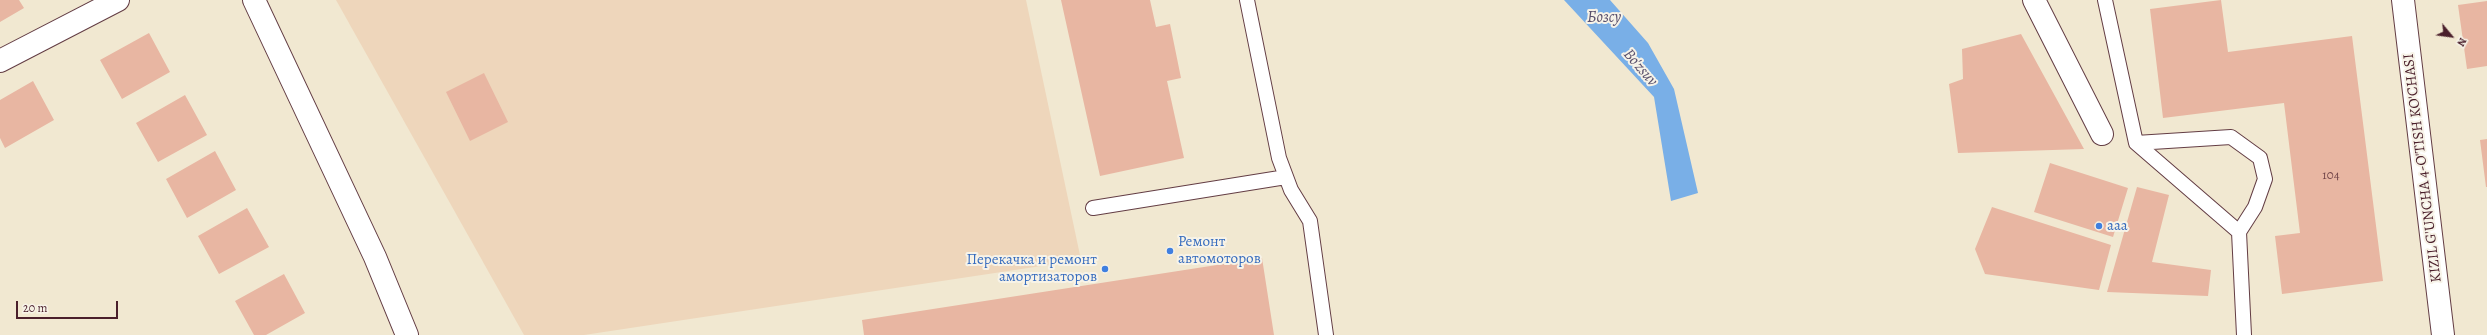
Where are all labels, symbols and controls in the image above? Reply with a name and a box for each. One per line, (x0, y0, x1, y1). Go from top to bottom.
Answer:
water label: Бозсу (1587, 8, 1621, 28)
north arrow (2431, 16, 2471, 56)
text: N (2453, 35, 2470, 49)
water label: Bo'zsuv (1619, 45, 1661, 91)
street label: KIZIL G'UNCHA 4-O'TISH KO'CHASI (2400, 52, 2446, 284)
house number: 104 (2322, 168, 2340, 184)
place label: ааа (2107, 217, 2128, 235)
marker: ааа (2094, 221, 2104, 231)
place label: Ремонт автомоторов (1178, 233, 1261, 268)
marker: Ремонт автомоторов (1165, 246, 1175, 256)
place label: Перекачка и ремонт амортизаторов (967, 251, 1097, 286)
marker: Перекачка и ремонт амортизаторов (1100, 264, 1110, 274)
scale bar (18, 293, 120, 319)
text: 20 m (23, 300, 47, 316)

